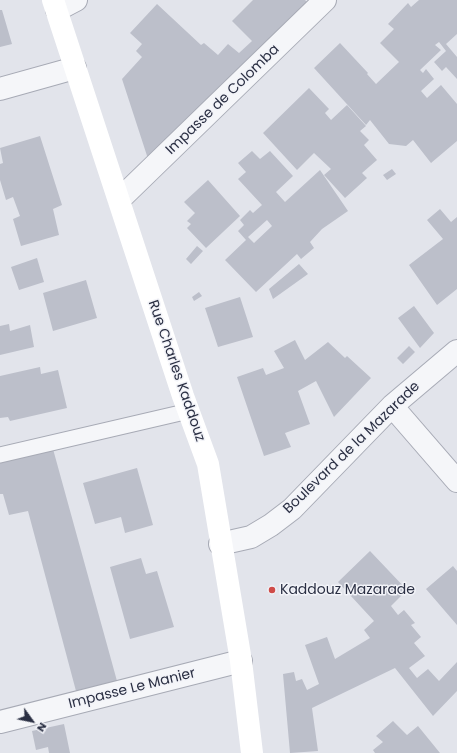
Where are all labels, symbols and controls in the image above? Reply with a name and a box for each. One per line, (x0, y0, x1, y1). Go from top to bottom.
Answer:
street label: Impasse de Colomba (163, 41, 283, 159)
street label: Rue Charles Kaddouz (144, 298, 208, 444)
street label: Boulevard de la Mazarade (280, 378, 424, 518)
place label: Kaddouz Mazarade (280, 582, 415, 598)
marker: Kaddouz Mazarade (267, 585, 277, 595)
street label: Impasse Le Manier (67, 665, 197, 713)
north arrow (12, 701, 52, 741)
text: N (33, 720, 51, 735)

